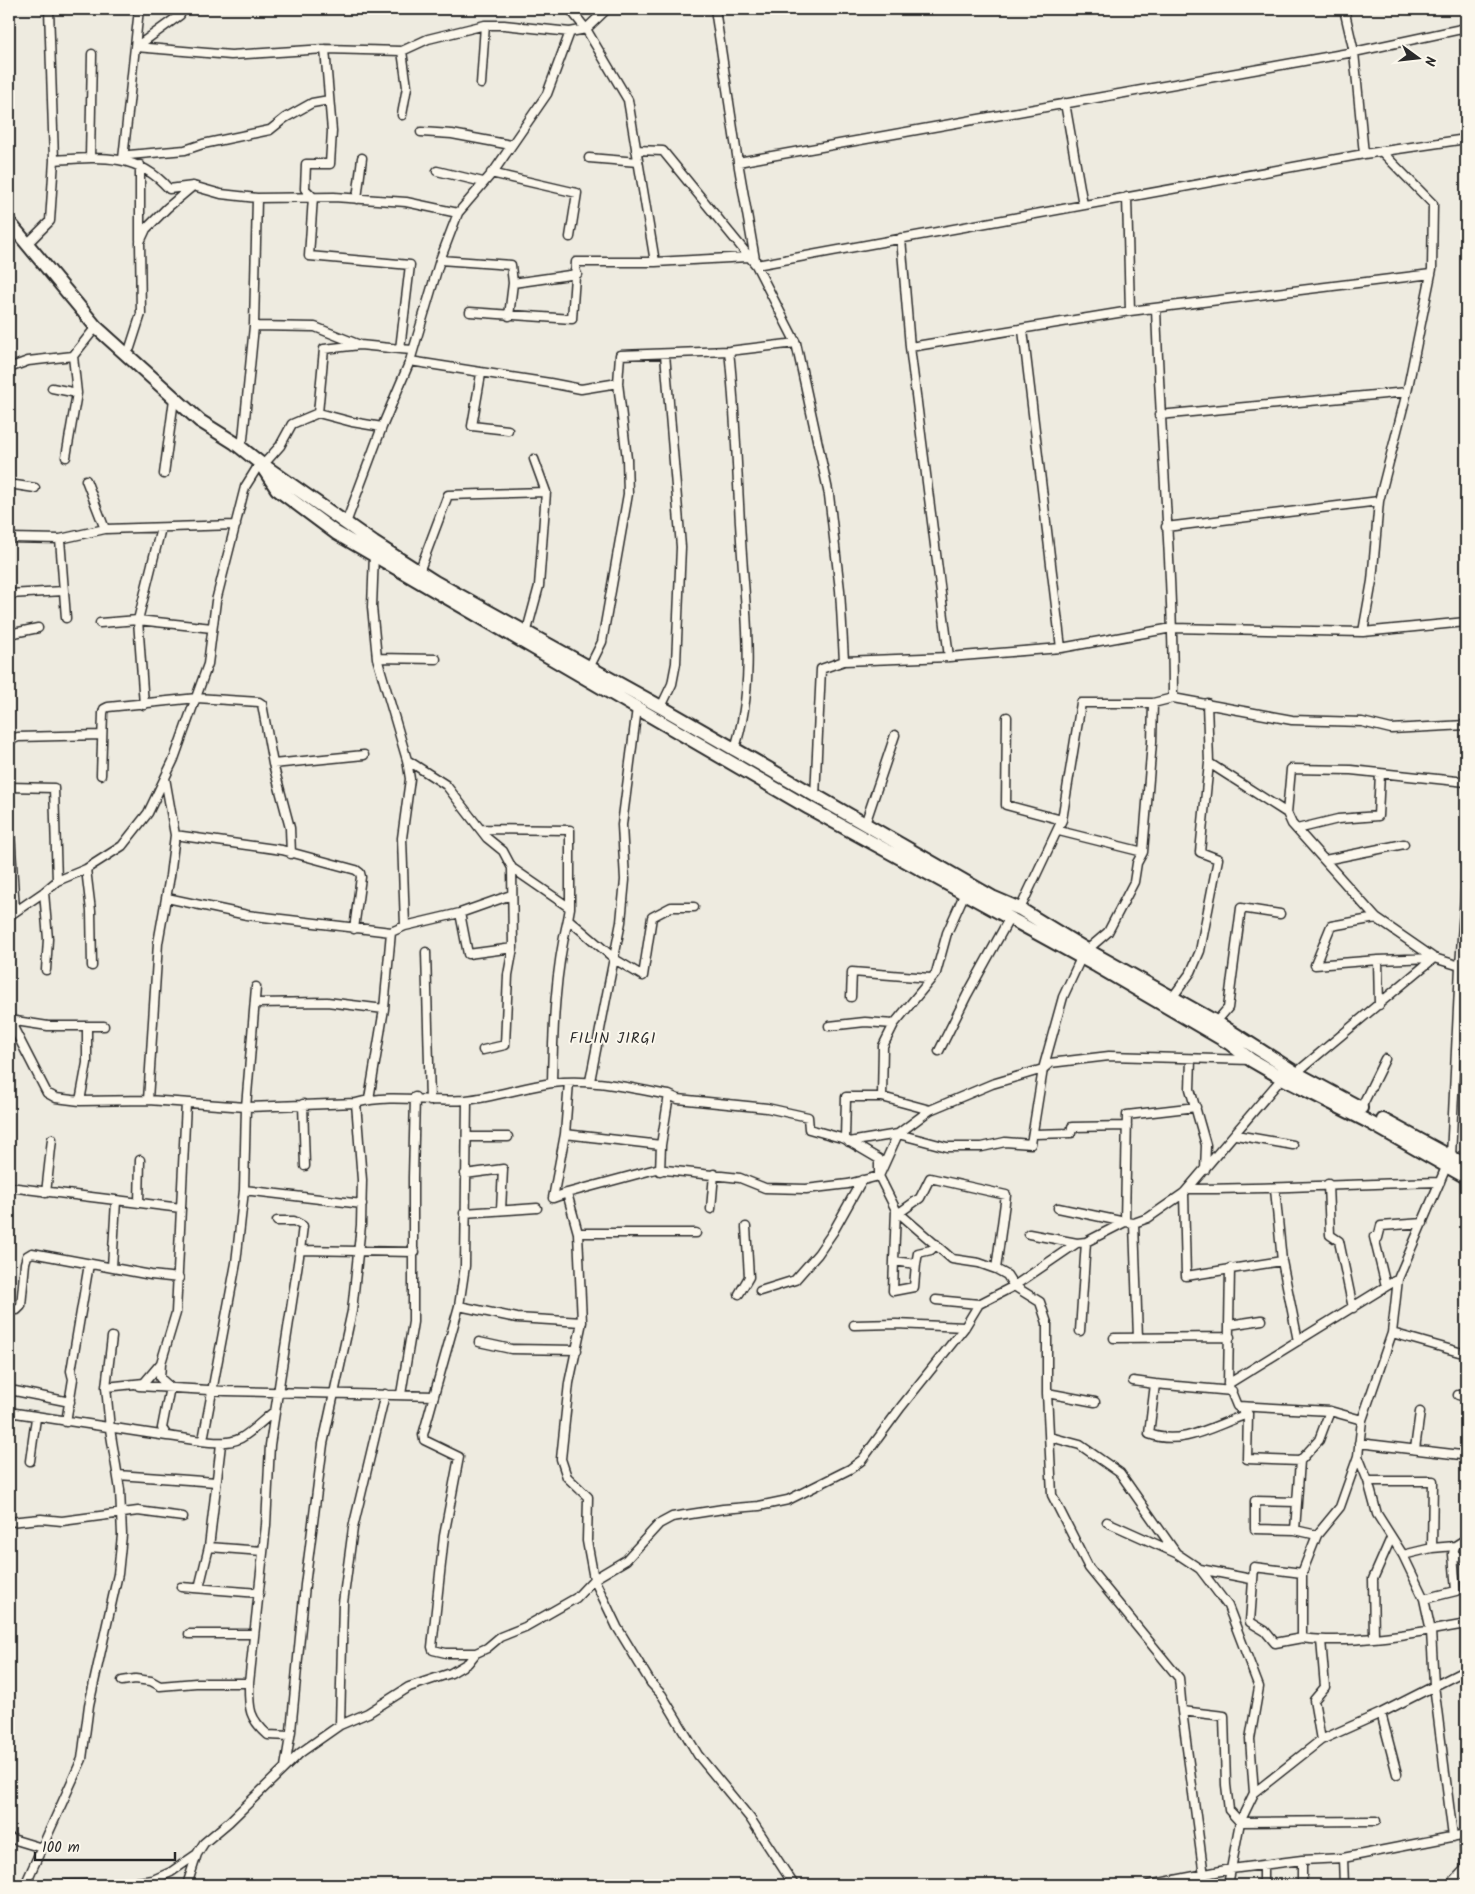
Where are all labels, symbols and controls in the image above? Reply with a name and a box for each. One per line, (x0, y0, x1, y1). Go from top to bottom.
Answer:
north arrow (1392, 32, 1442, 82)
text: N (1418, 54, 1441, 68)
district label: FILIN JIRGI (570, 1027, 656, 1051)
scale bar (35, 1829, 175, 1861)
text: 100 m (42, 1836, 80, 1860)

